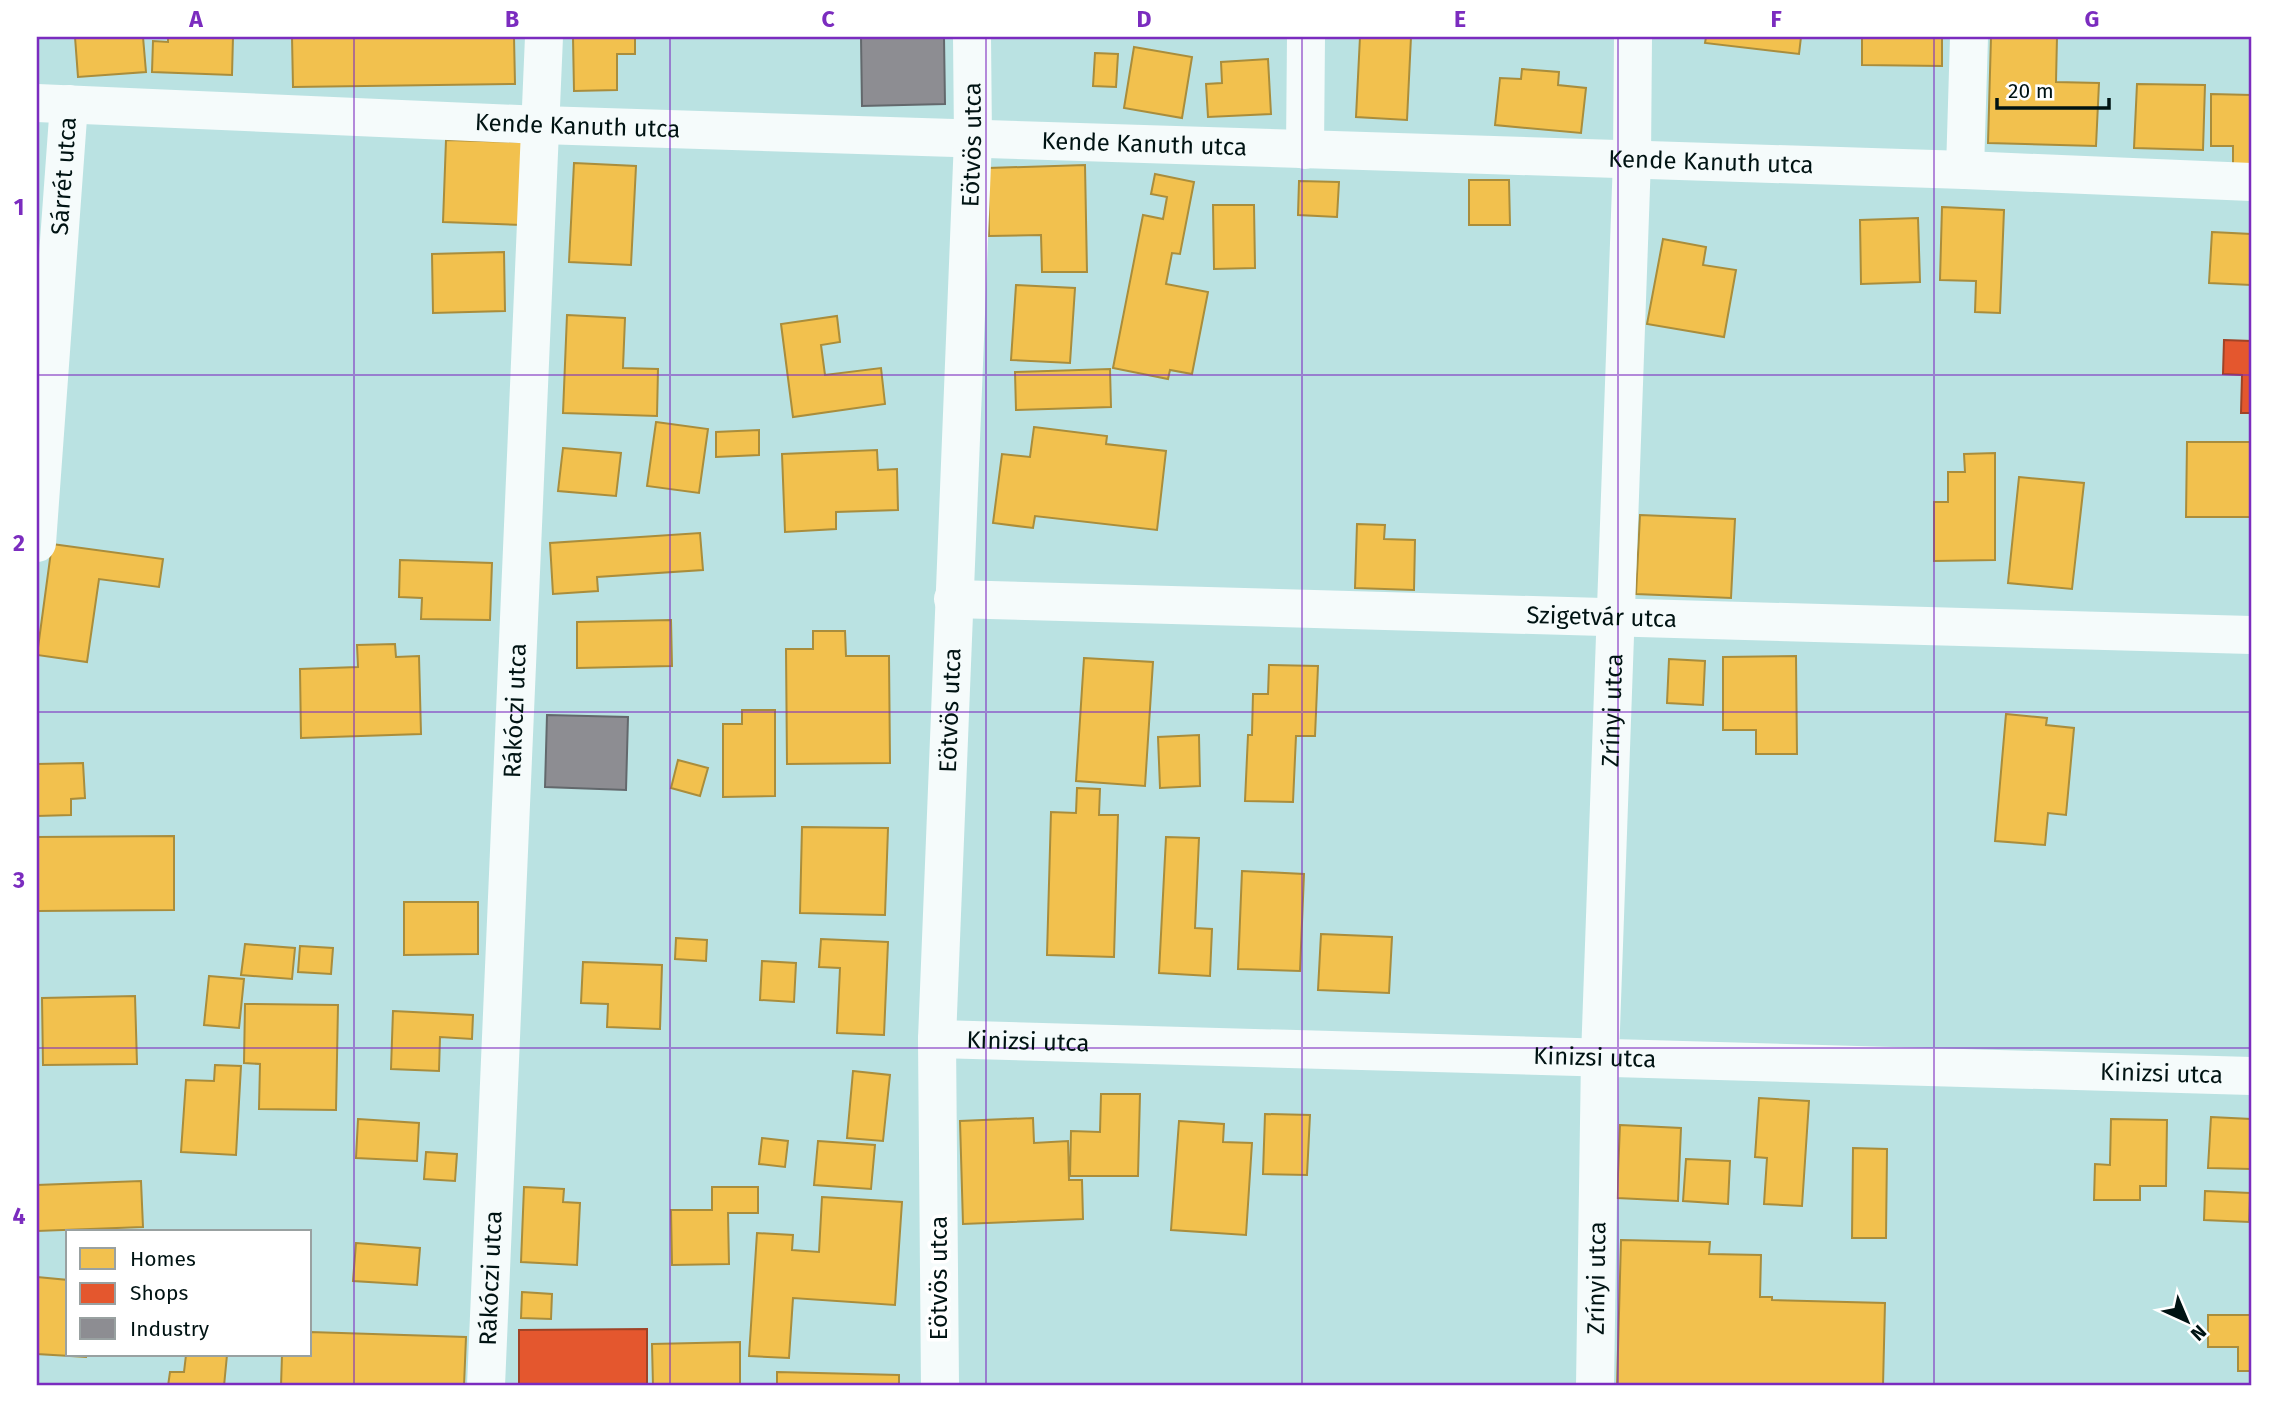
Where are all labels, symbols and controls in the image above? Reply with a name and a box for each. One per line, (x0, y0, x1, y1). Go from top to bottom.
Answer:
text: A (188, 5, 203, 33)
text: B (505, 5, 519, 33)
text: C (821, 5, 835, 33)
text: D (1137, 5, 1152, 33)
text: E (1454, 5, 1466, 33)
text: F (1770, 5, 1782, 33)
text: G (2085, 5, 2099, 33)
scale bar (1997, 66, 2110, 110)
text: 20 m (2008, 78, 2054, 104)
street label: Eötvös utca (956, 82, 987, 208)
street label: Kende Kanuth utca (474, 108, 681, 143)
street label: Sárrét utca (45, 116, 82, 236)
street label: Kende Kanuth utca (1041, 127, 1247, 161)
street label: Kende Kanuth utca (1608, 145, 1814, 179)
text: 1 (14, 193, 24, 221)
text: 2 (13, 529, 25, 557)
street label: Szigetvár utca (1526, 601, 1677, 633)
street label: Rákóczi utca (498, 642, 532, 779)
street label: Eötvös utca (934, 647, 967, 773)
street label: Zrínyi utca (1596, 653, 1628, 768)
text: 3 (12, 866, 25, 894)
street label: Kinizsi utca (966, 1026, 1090, 1057)
street label: Kinizsi utca (1533, 1042, 1657, 1073)
street label: Kinizsi utca (2100, 1058, 2223, 1089)
text: 4 (13, 1202, 26, 1230)
street label: Rákóczi utca (474, 1210, 508, 1346)
street label: Eötvös utca (925, 1216, 953, 1340)
street label: Zrínyi utca (1582, 1221, 1612, 1335)
legend (66, 1230, 312, 1356)
text: Homes (130, 1246, 196, 1272)
text: Shops (130, 1280, 188, 1306)
north arrow (2152, 1286, 2222, 1356)
text: Industry (130, 1316, 210, 1342)
text: N (2186, 1320, 2211, 1346)

